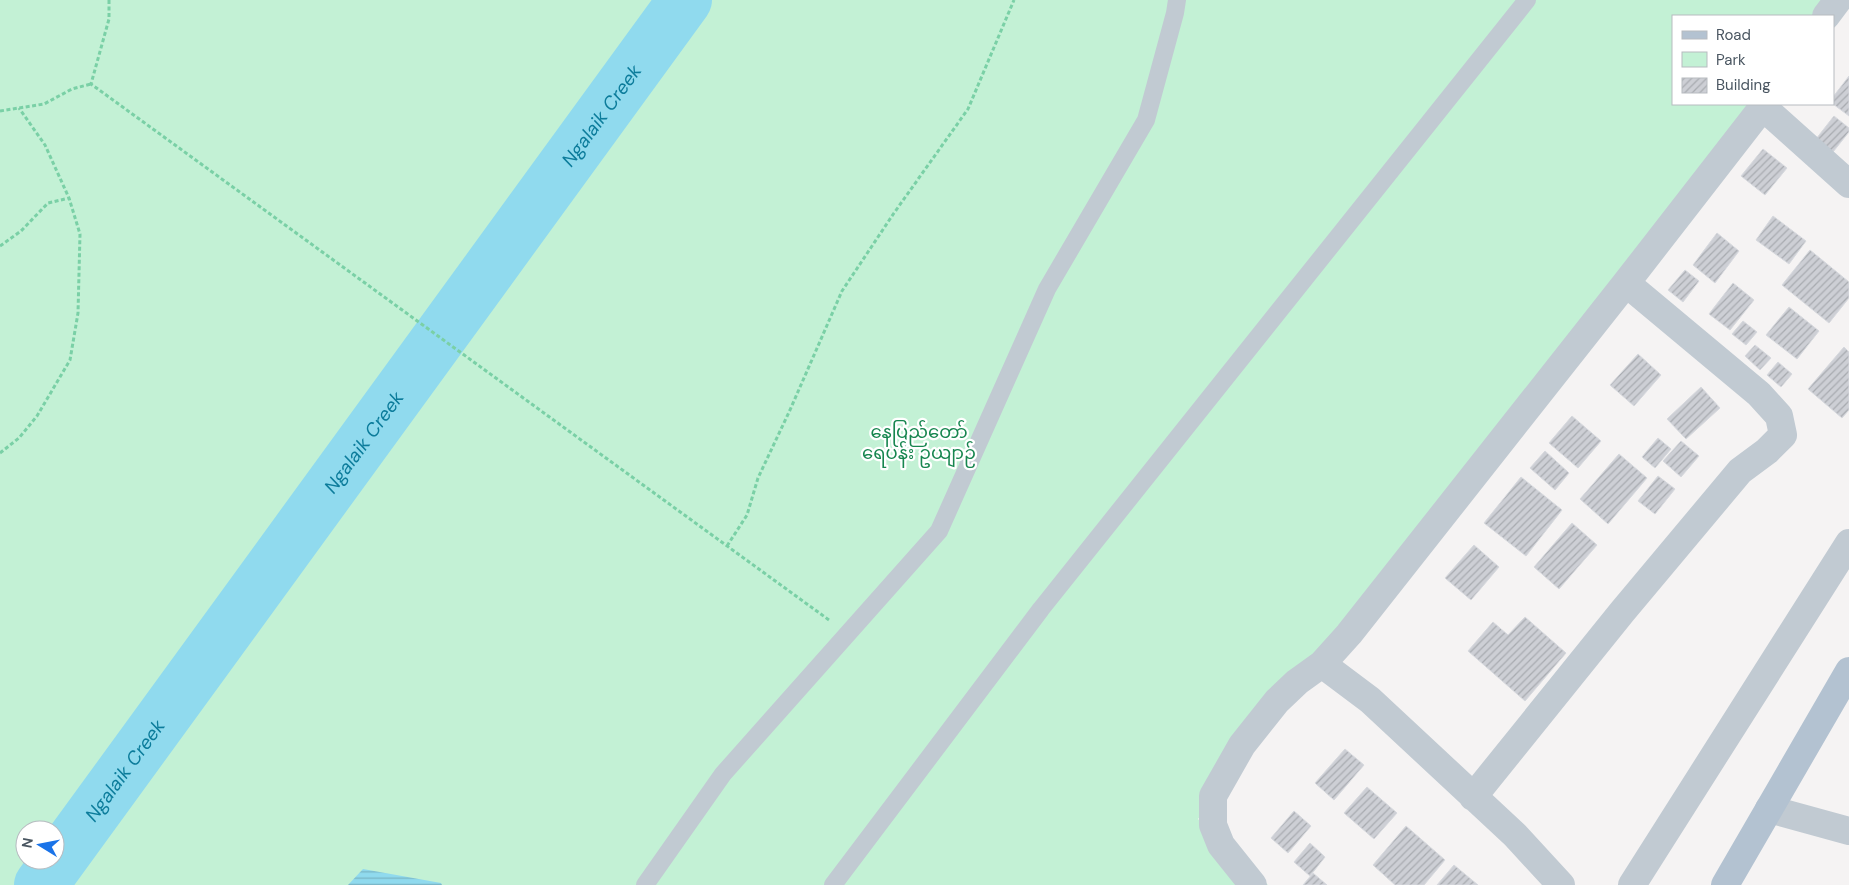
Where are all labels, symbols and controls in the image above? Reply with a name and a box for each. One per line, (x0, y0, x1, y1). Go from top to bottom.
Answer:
legend (1672, 15, 1834, 105)
text: Road (1716, 25, 1751, 45)
text: Park (1716, 50, 1746, 70)
water label: Ngalaik Creek (556, 59, 647, 172)
text: Building (1716, 75, 1771, 95)
water label: Ngalaik Creek (318, 386, 410, 498)
park label: နေပြည်တော် ရေပန်း ဥယျာဉ် (862, 419, 976, 468)
water label: Ngalaik Creek (79, 714, 171, 827)
north arrow (15, 820, 65, 870)
text: N (17, 836, 37, 849)

